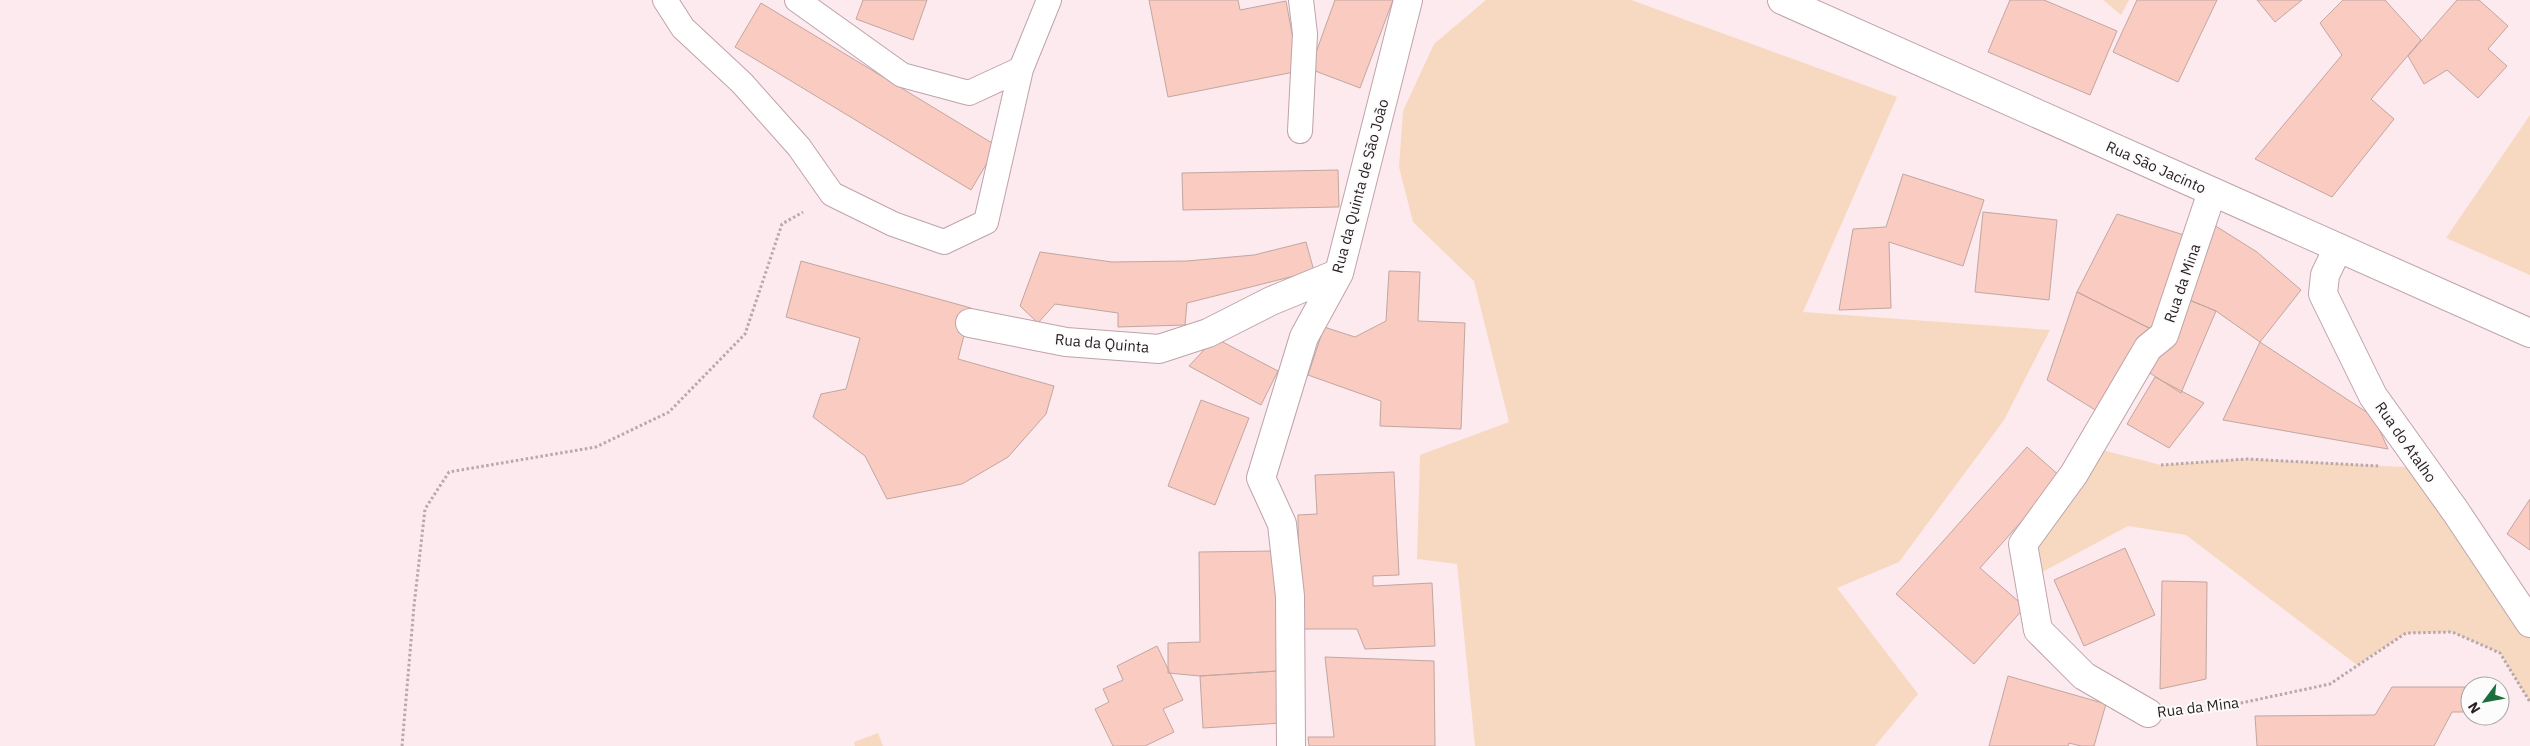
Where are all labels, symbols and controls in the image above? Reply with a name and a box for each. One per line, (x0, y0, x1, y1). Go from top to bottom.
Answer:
street label: Rua da Quinta de São João (1328, 97, 1392, 275)
street label: Rua São Jacinto (2103, 136, 2209, 198)
street label: Rua da Mina (2160, 241, 2204, 325)
street label: Rua da Quinta (1054, 329, 1150, 357)
street label: Rua do Atalho (2371, 398, 2441, 486)
north arrow (2460, 676, 2510, 726)
street label: Rua da Mina (2156, 693, 2240, 721)
text: N (2464, 699, 2484, 717)

